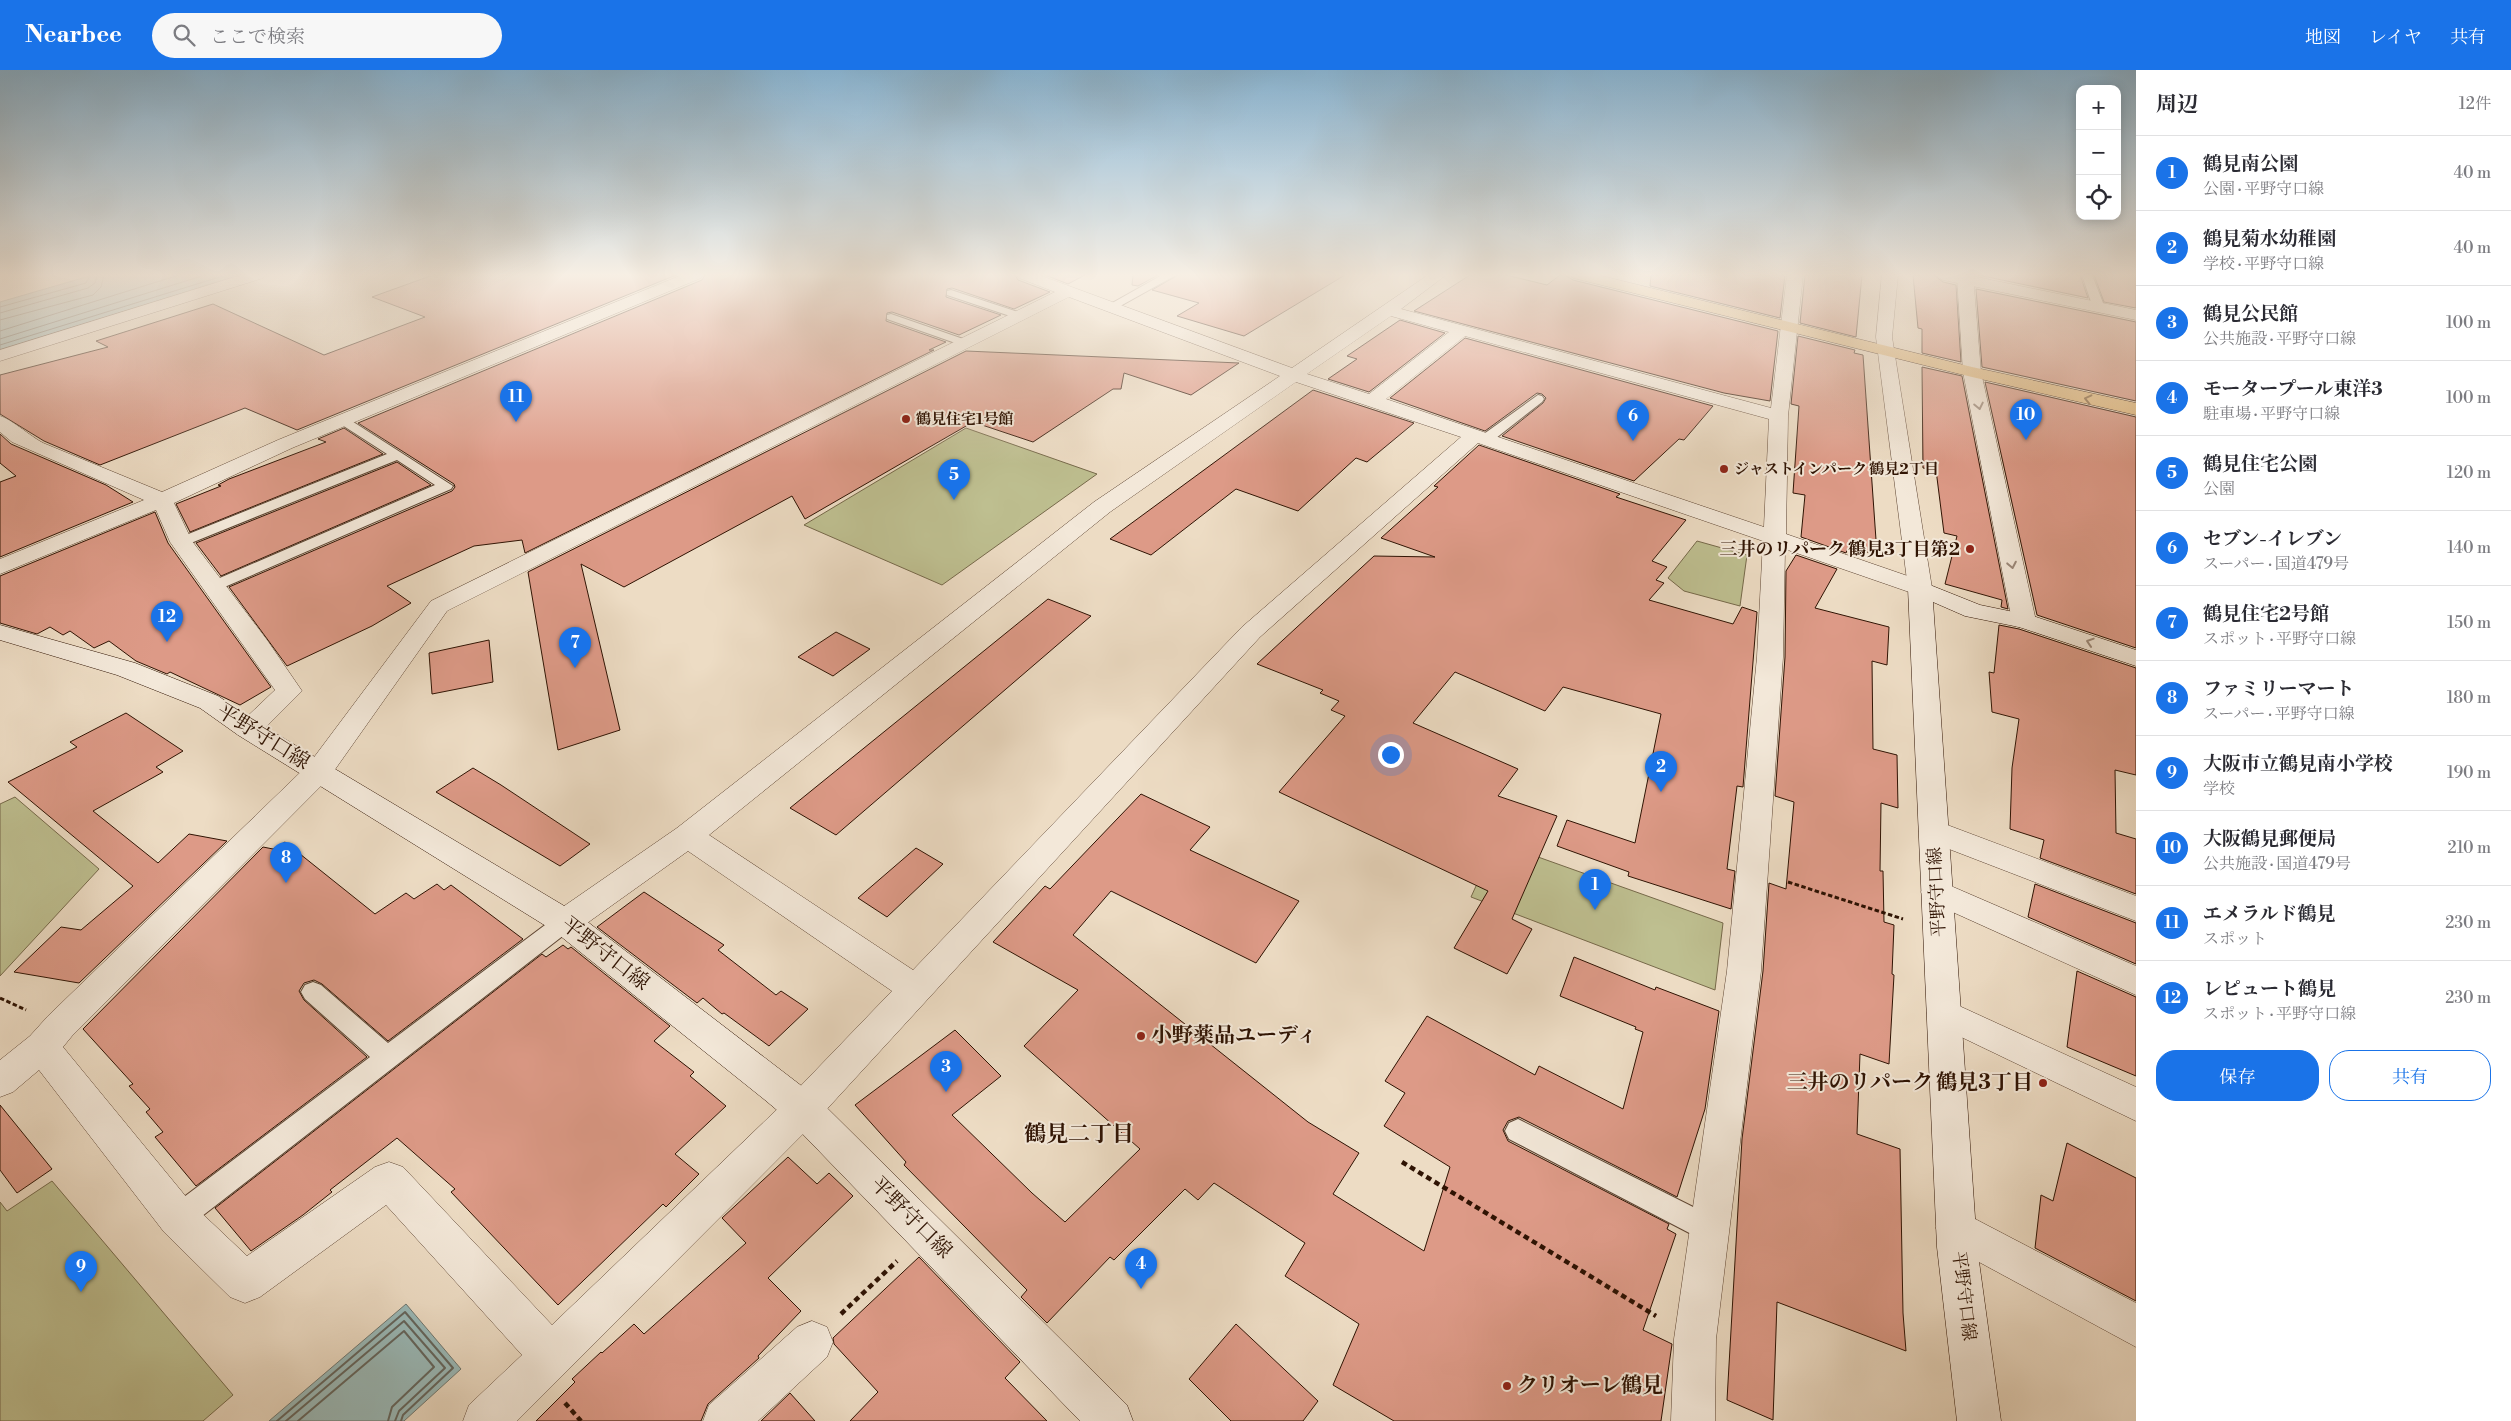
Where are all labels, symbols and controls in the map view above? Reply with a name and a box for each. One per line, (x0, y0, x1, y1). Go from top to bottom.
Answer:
search box (152, 13, 502, 58)
text: Nearbee (25, 20, 122, 50)
icon: search (170, 21, 198, 49)
text: ここで検索 (210, 25, 305, 49)
text: 地図 (2305, 26, 2341, 49)
text: レイヤ (2369, 26, 2422, 49)
text: 共有 (2450, 26, 2486, 49)
map controls (2076, 85, 2121, 220)
button: + (2076, 85, 2121, 130)
text: 周辺 (2156, 92, 2198, 118)
text: 12件 (2459, 94, 2491, 114)
button: − (2076, 130, 2121, 175)
text: 鶴見南公園 (2203, 152, 2298, 176)
text: 1 (2168, 163, 2176, 183)
text: 40 m (2454, 163, 2491, 183)
button: locate (2076, 175, 2121, 220)
text: 公園 · 平野守口線 (2203, 179, 2324, 199)
text: 鶴見菊水幼稚園 (2203, 227, 2336, 251)
text: 2 (2167, 238, 2177, 258)
text: 40 m (2454, 238, 2491, 258)
text: 学校 · 平野守口線 (2203, 254, 2324, 274)
text: 鶴見公民館 (2203, 302, 2298, 326)
text: 3 (2167, 313, 2177, 333)
text: 100 m (2446, 313, 2491, 333)
text: 公共施設 · 平野守口線 (2203, 329, 2356, 349)
text: モータープール東洋3 (2203, 377, 2383, 401)
pin: 11 (500, 381, 532, 422)
text: 4 (2167, 388, 2177, 408)
text: 100 m (2446, 388, 2491, 408)
one-way arrow (2084, 394, 2093, 405)
pin: 10 (2010, 399, 2042, 440)
pin: 6 (1617, 400, 1649, 441)
one-way arrow (1973, 401, 1984, 410)
text: 駐車場 · 平野守口線 (2203, 404, 2340, 424)
place label: 鶴見住宅1号館 (916, 410, 1013, 429)
marker: 鶴見住宅1号館 (900, 413, 912, 425)
text: 鶴見住宅公園 (2203, 452, 2317, 476)
pin: 5 (938, 459, 970, 500)
place label: ジャストインパーク 鶴見2丁目 (1734, 460, 1939, 479)
marker: ジャストインパーク 鶴見2丁目 (1718, 463, 1730, 475)
text: 5 (2167, 463, 2177, 483)
text: 120 m (2447, 463, 2491, 483)
text: 公園 (2203, 479, 2235, 499)
text: セブン-イレブン (2203, 527, 2342, 551)
place label: 三井のリパーク 鶴見3丁目第2 (1720, 538, 1960, 561)
text: 6 (2167, 538, 2177, 558)
text: 140 m (2447, 538, 2491, 558)
marker: 三井のリパーク 鶴見3丁目第2 (1964, 543, 1976, 555)
text: スーパー · 国道479号 (2203, 554, 2349, 574)
one-way arrow (2006, 560, 2017, 569)
pin: 12 (151, 601, 183, 642)
text: 鶴見住宅2号館 (2203, 602, 2329, 626)
text: 7 (2167, 613, 2177, 633)
text: 150 m (2447, 613, 2491, 633)
pin: 7 (559, 627, 591, 668)
text: スポット · 平野守口線 (2203, 629, 2356, 649)
one-way arrow (2086, 637, 2095, 647)
text: ファミリーマート (2203, 677, 2355, 701)
text: 8 (2167, 688, 2177, 708)
text: 180 m (2447, 688, 2491, 708)
street label: 平野守口線 (212, 698, 314, 776)
text: スーパー · 平野守口線 (2203, 704, 2355, 724)
your location (1378, 742, 1404, 768)
pin: 2 (1645, 751, 1677, 792)
text: 大阪市立鶴見南小学校 (2203, 752, 2393, 776)
text: 9 (2167, 763, 2177, 783)
text: 190 m (2447, 763, 2491, 783)
text: 学校 (2203, 779, 2235, 799)
text: 大阪鶴見郵便局 (2203, 827, 2336, 851)
text: 10 (2163, 838, 2181, 858)
text: 210 m (2447, 838, 2491, 858)
pin: 8 (270, 842, 302, 883)
street label: 平野守口線 (1923, 846, 1951, 938)
text: 公共施設 · 国道479号 (2203, 854, 2351, 874)
pin: 1 (1579, 869, 1611, 910)
text: エメラルド鶴見 (2203, 902, 2335, 926)
street label: 平野守口線 (556, 911, 654, 997)
text: 11 (2164, 913, 2180, 933)
text: 230 m (2445, 913, 2491, 933)
text: スポット (2203, 929, 2267, 949)
text: レピュート鶴見 (2203, 977, 2336, 1001)
text: 12 (2163, 988, 2181, 1008)
text: 230 m (2445, 988, 2491, 1008)
text: スポット · 平野守口線 (2203, 1004, 2356, 1024)
place label: 小野薬品ユーディ (1151, 1023, 1317, 1049)
marker: 小野薬品ユーディ (1135, 1030, 1147, 1042)
button: 保存 (2156, 1050, 2319, 1101)
button: 共有 (2329, 1050, 2491, 1101)
pin: 3 (930, 1051, 962, 1092)
place label: 三井のリパーク 鶴見3丁目 (1787, 1070, 2033, 1096)
marker: 三井のリパーク 鶴見3丁目 (2037, 1077, 2049, 1089)
district label: 鶴見二丁目 (1024, 1121, 1134, 1148)
street label: 平野守口線 (865, 1172, 957, 1264)
pin: 4 (1125, 1248, 1157, 1289)
street label: 平野守口線 (1947, 1250, 1981, 1342)
pin: 9 (65, 1251, 97, 1292)
place label: クリオーレ鶴見 (1517, 1373, 1663, 1399)
marker: クリオーレ鶴見 (1501, 1380, 1513, 1392)

